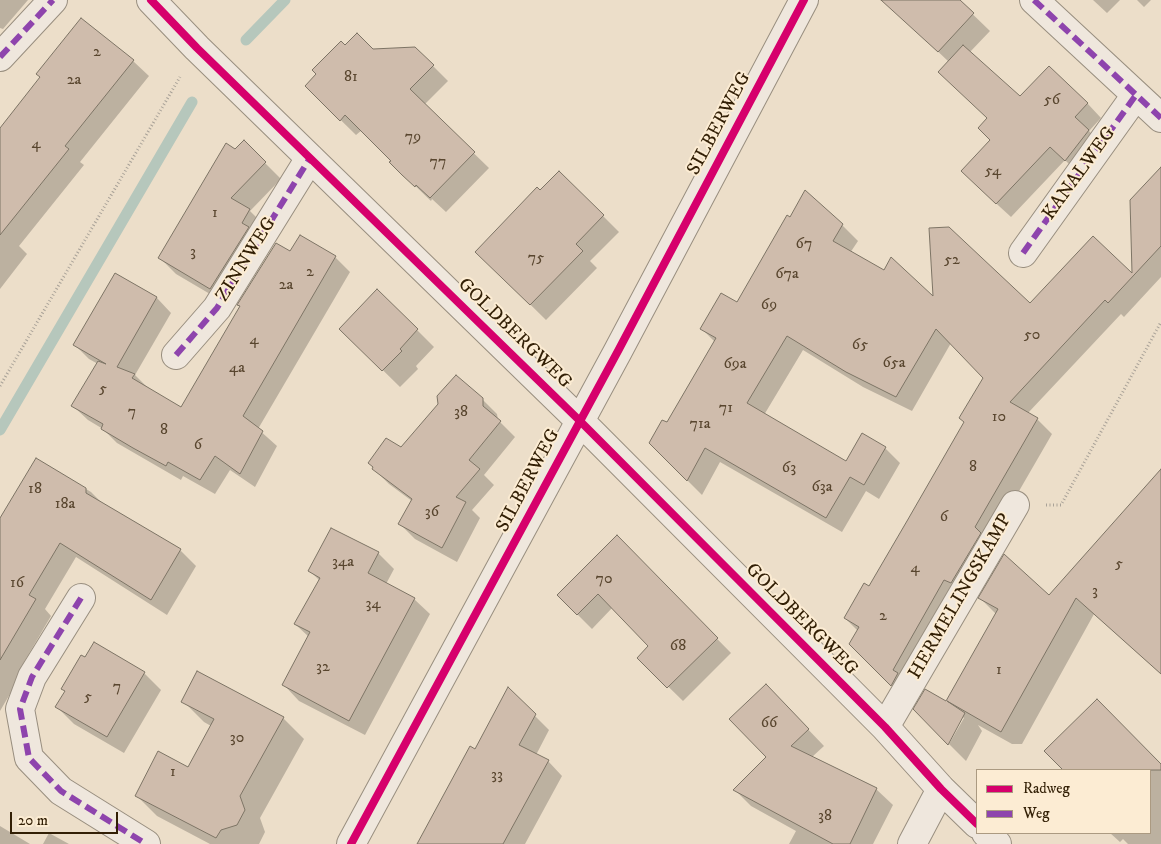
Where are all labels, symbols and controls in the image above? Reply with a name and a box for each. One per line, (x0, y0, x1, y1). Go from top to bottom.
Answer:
house number: 2 (93, 43, 101, 63)
house number: 81 (344, 68, 358, 88)
street label: SILBERWEG (683, 69, 757, 179)
house number: 2a (67, 71, 81, 91)
house number: 56 (1044, 91, 1060, 111)
street label: KANALWEG (1039, 123, 1121, 225)
house number: 79 (405, 128, 421, 148)
house number: 4 (31, 135, 41, 155)
house number: 77 (430, 153, 446, 173)
house number: 54 (985, 162, 1001, 182)
house number: 1 (212, 204, 218, 224)
street label: ZINNWEG (212, 214, 282, 306)
house number: 67 (796, 235, 812, 255)
house number: 3 (190, 243, 196, 263)
house number: 75 (528, 249, 544, 269)
house number: 52 (944, 251, 960, 271)
house number: 2 (306, 263, 314, 283)
house number: 67a (775, 265, 799, 285)
street label: GOLDBERGWEG (452, 274, 576, 394)
house number: 2a (279, 276, 293, 296)
house number: 69 (761, 296, 777, 316)
house number: 50 (1024, 326, 1040, 346)
house number: 4 (249, 331, 259, 351)
house number: 65 (852, 336, 868, 356)
house number: 65a (882, 354, 906, 374)
house number: 69a (723, 355, 747, 375)
house number: 4a (229, 359, 245, 379)
house number: 5 (99, 380, 107, 400)
house number: 71 (719, 399, 733, 419)
house number: 7 (128, 403, 136, 423)
house number: 38 (454, 403, 468, 423)
house number: 10 (992, 408, 1006, 428)
house number: 71a (689, 415, 711, 435)
house number: 8 (160, 421, 168, 441)
street label: SILBERWEG (492, 426, 566, 536)
house number: 6 (194, 436, 202, 456)
house number: 8 (969, 458, 977, 478)
house number: 63 (782, 459, 796, 479)
house number: 63a (811, 478, 833, 498)
house number: 18 (28, 480, 42, 500)
house number: 18a (55, 495, 75, 515)
house number: 36 (425, 503, 439, 523)
house number: 6 (940, 508, 948, 528)
street label: HERMELINGSKAMP (904, 510, 1018, 684)
house number: 34a (332, 553, 354, 573)
house number: 5 (1115, 555, 1123, 575)
street label: GOLDBERGWEG (740, 559, 862, 681)
house number: 4 (910, 559, 920, 579)
house number: 70 (595, 570, 613, 590)
house number: 16 (10, 574, 24, 594)
house number: 3 (1092, 582, 1098, 602)
house number: 34 (365, 595, 381, 615)
house number: 2 (879, 607, 887, 627)
house number: 68 (670, 637, 686, 657)
house number: 32 (316, 658, 330, 678)
house number: 1 (996, 661, 1002, 681)
house number: 7 (113, 678, 121, 698)
house number: 5 (84, 688, 92, 708)
house number: 66 (761, 714, 777, 734)
house number: 30 (230, 729, 244, 749)
house number: 1 (170, 763, 176, 783)
house number: 33 (491, 766, 503, 786)
legend (976, 769, 1151, 834)
text: Radweg (1023, 779, 1070, 798)
scale bar (12, 802, 120, 834)
text: Weg (1023, 804, 1050, 823)
house number: 38 (818, 807, 832, 827)
text: 20 m (18, 811, 48, 830)

